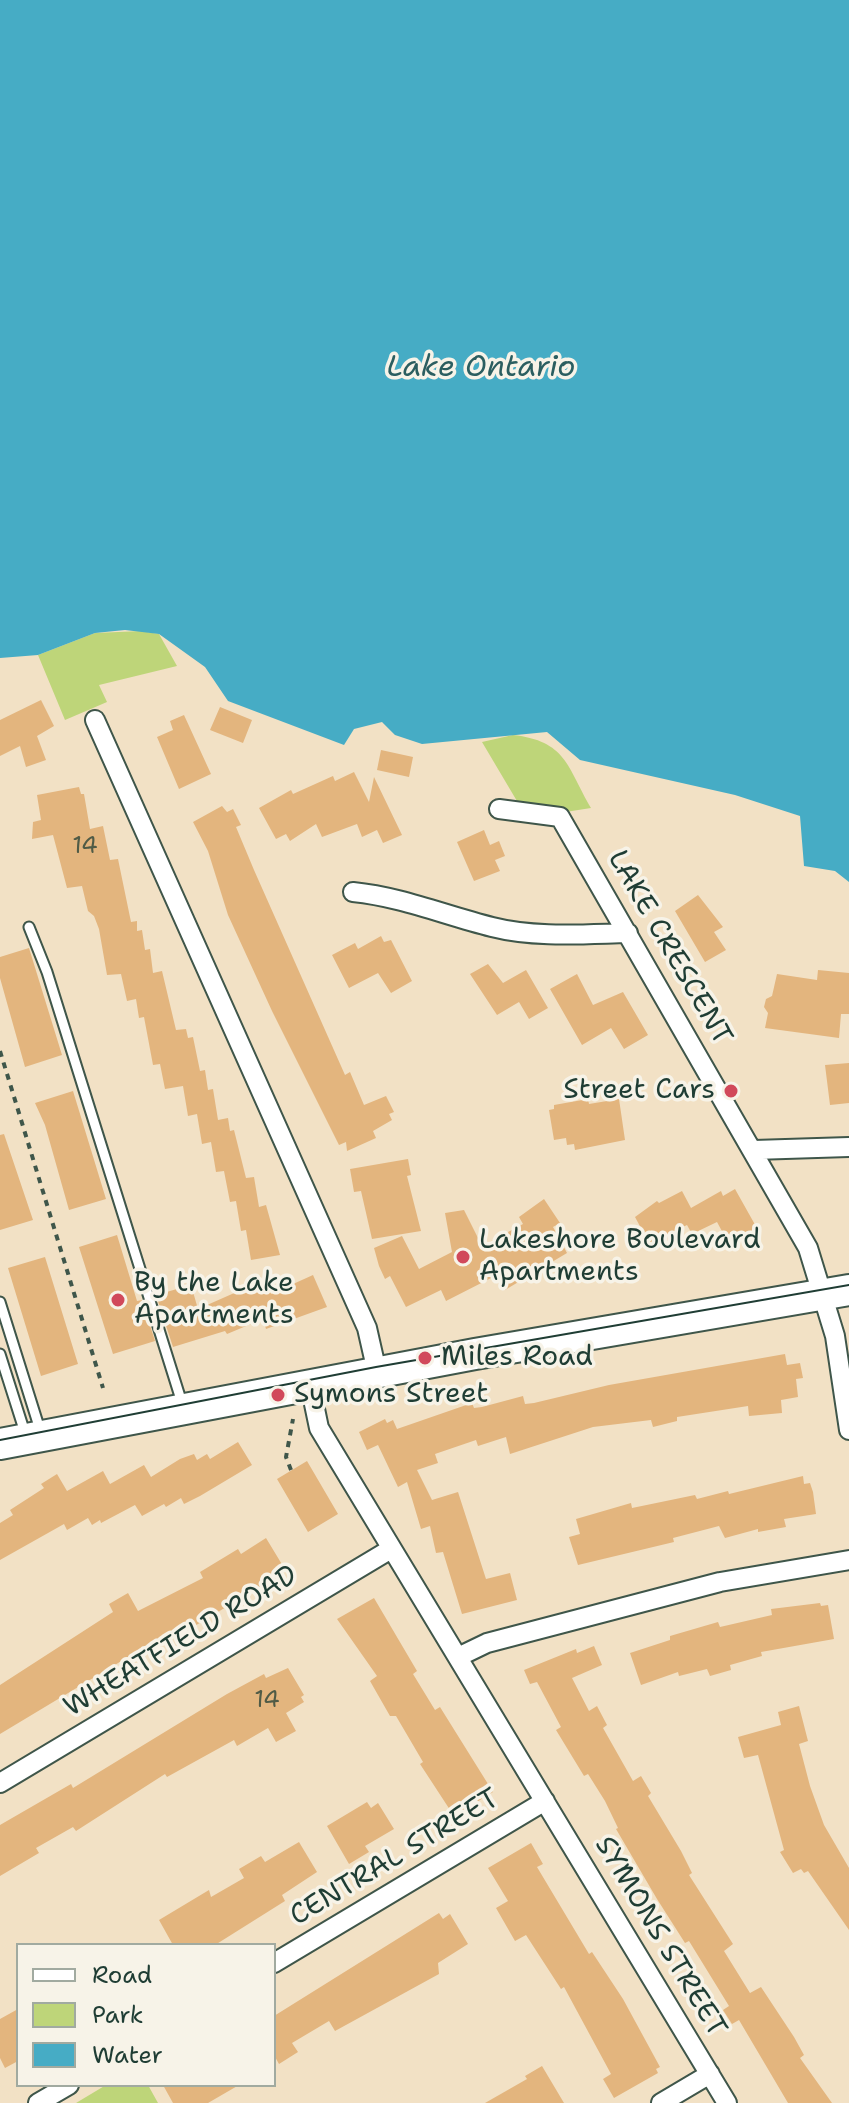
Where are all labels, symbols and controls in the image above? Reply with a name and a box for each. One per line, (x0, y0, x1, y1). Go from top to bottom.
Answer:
water label: Lake Ontario (386, 350, 576, 386)
house number: 14 (72, 833, 98, 861)
street label: LAKE CRESCENT (600, 845, 738, 1051)
place label: Street Cars (563, 1074, 715, 1108)
marker: Street Cars (722, 1082, 740, 1100)
place label: Lakeshore Boulevard Apartments (479, 1224, 761, 1290)
marker: Lakeshore Boulevard Apartments (454, 1248, 472, 1266)
place label: By the Lake Apartments (134, 1267, 294, 1333)
marker: By the Lake Apartments (109, 1291, 127, 1309)
place label: Miles Road (441, 1341, 593, 1375)
marker: Miles Road (416, 1349, 434, 1367)
place label: Symons Street (294, 1378, 488, 1412)
marker: Symons Street (269, 1386, 287, 1404)
street label: WHEATFIELD ROAD (58, 1559, 304, 1725)
house number: 14 (254, 1687, 280, 1715)
street label: CENTRAL STREET (284, 1782, 506, 1934)
street label: SYMONS STREET (587, 1831, 733, 2043)
legend (16, 1943, 276, 2087)
text: Road (92, 1959, 152, 1991)
text: Park (92, 1999, 144, 2031)
text: Water (92, 2039, 163, 2071)

